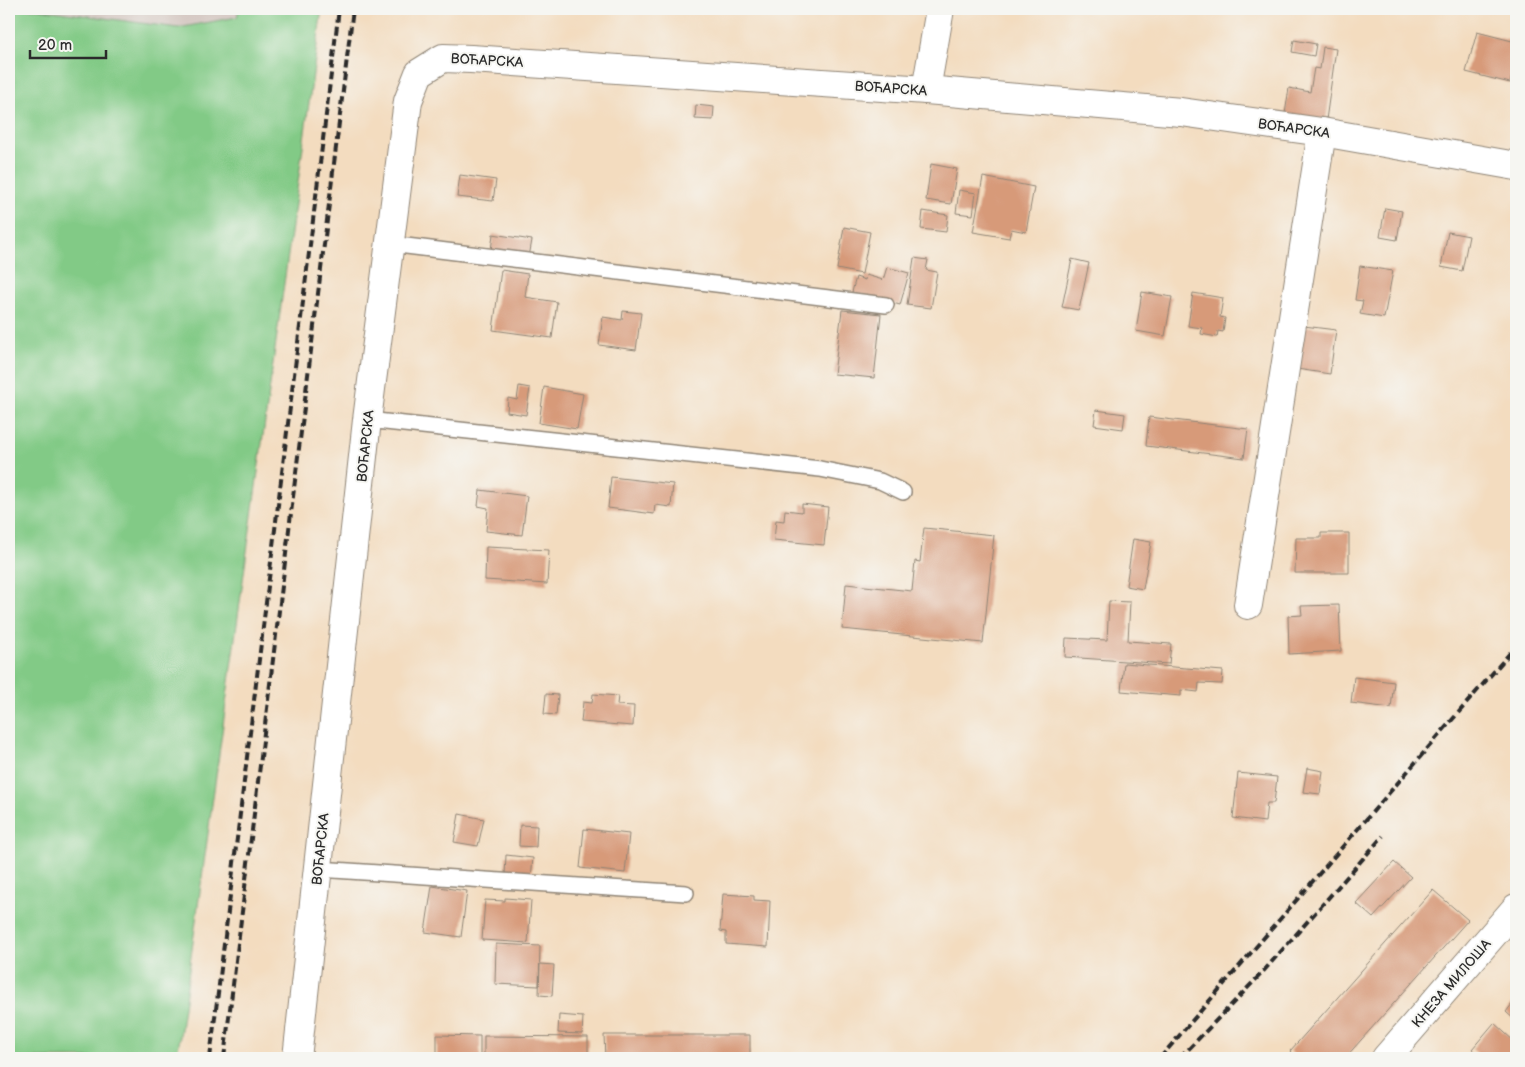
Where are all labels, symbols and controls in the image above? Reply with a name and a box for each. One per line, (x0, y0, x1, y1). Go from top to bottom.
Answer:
scale bar (30, 28, 106, 60)
text: 20 m (38, 36, 72, 55)
street label: ВОЋАРСКА (450, 50, 524, 71)
street label: ВОЋАРСКА (854, 77, 928, 100)
street label: ВОЋАРСКА (1257, 115, 1331, 142)
street label: ВОЋАРСКА (353, 409, 378, 483)
street label: ВОЋАРСКА (308, 812, 333, 886)
street label: КНЕЗА МИЛОША (1408, 935, 1495, 1031)

